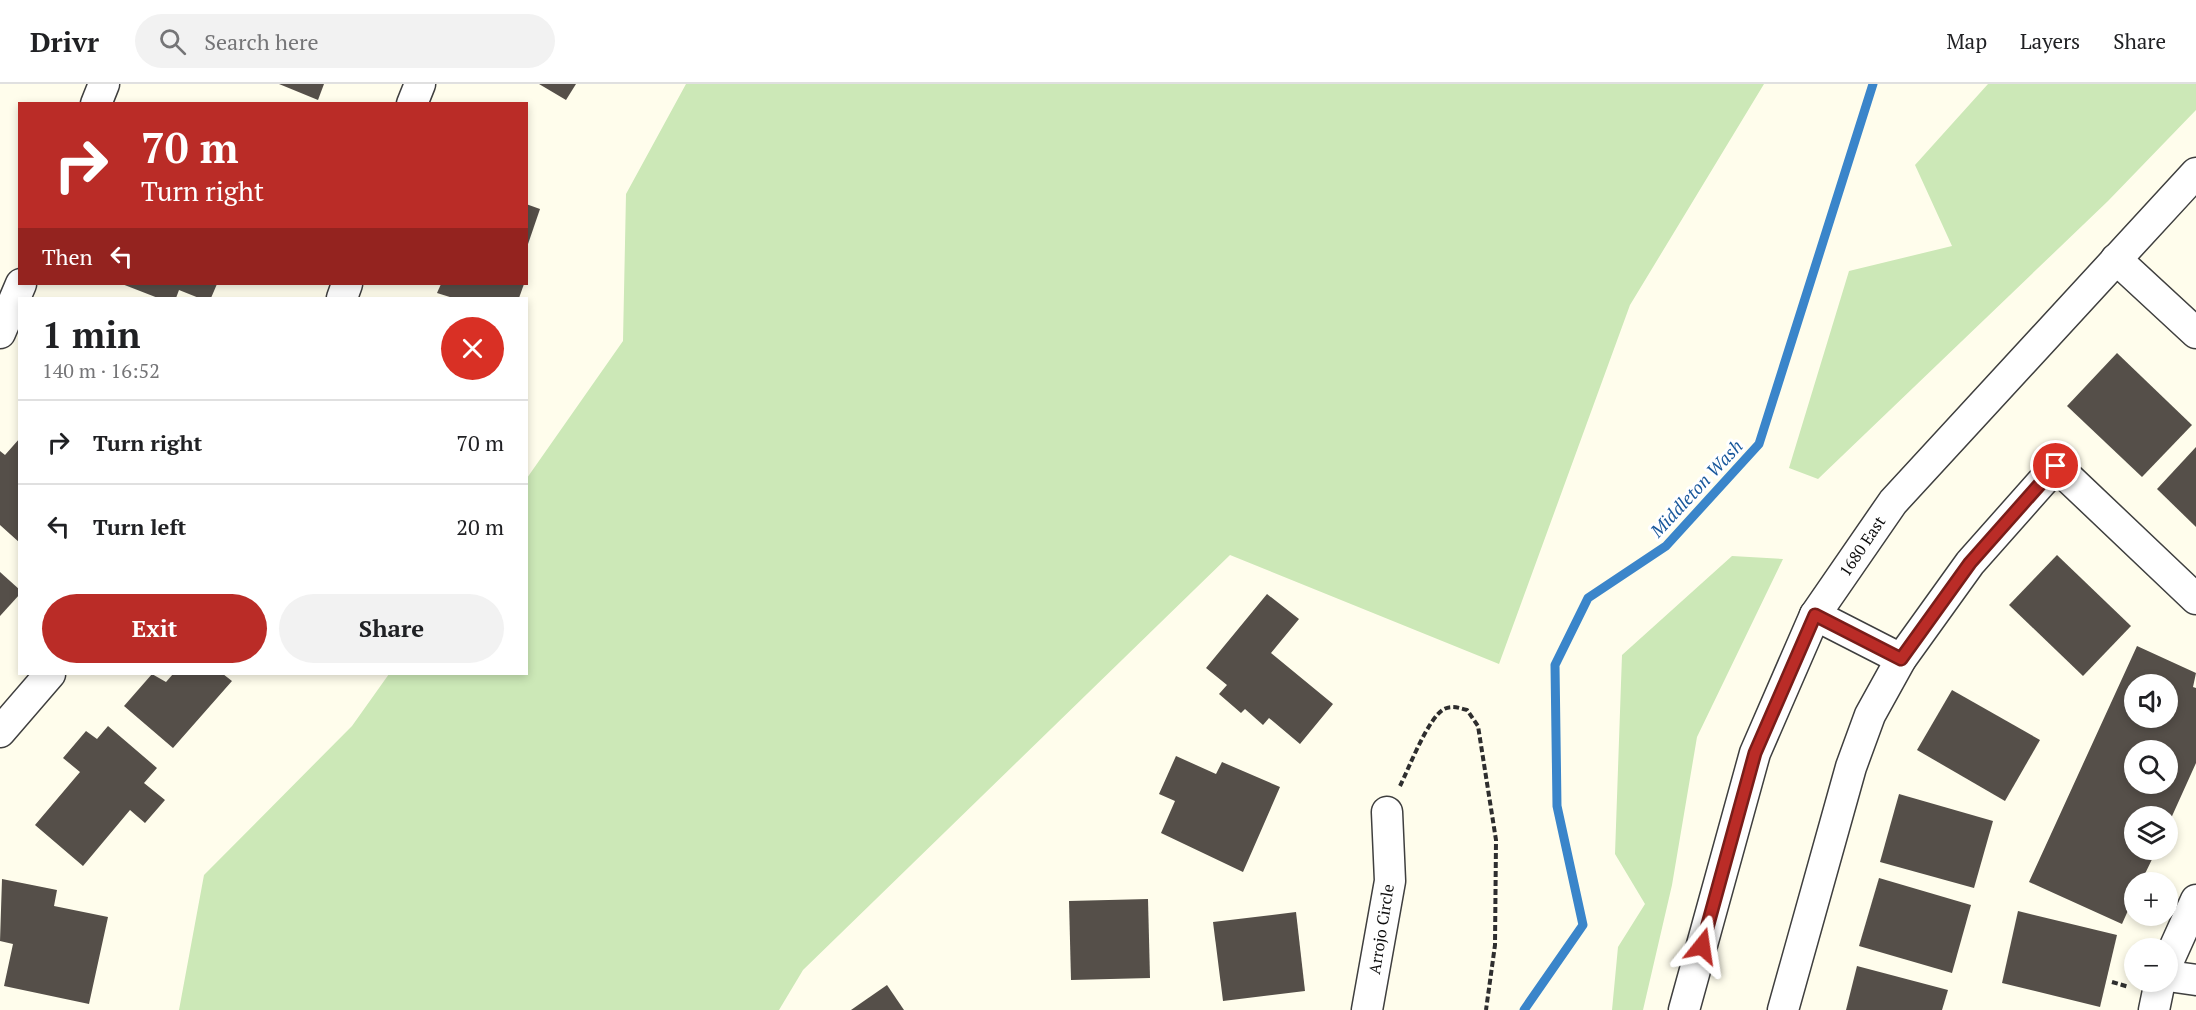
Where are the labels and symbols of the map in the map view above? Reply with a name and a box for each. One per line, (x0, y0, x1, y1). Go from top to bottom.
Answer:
water label: Middleton Wash (1644, 434, 1747, 543)
pin (2030, 440, 2081, 491)
street label: 1680 East (1834, 512, 1890, 580)
street label: Arrojo Circle (1363, 882, 1399, 976)
position arrow (1670, 914, 1734, 978)

